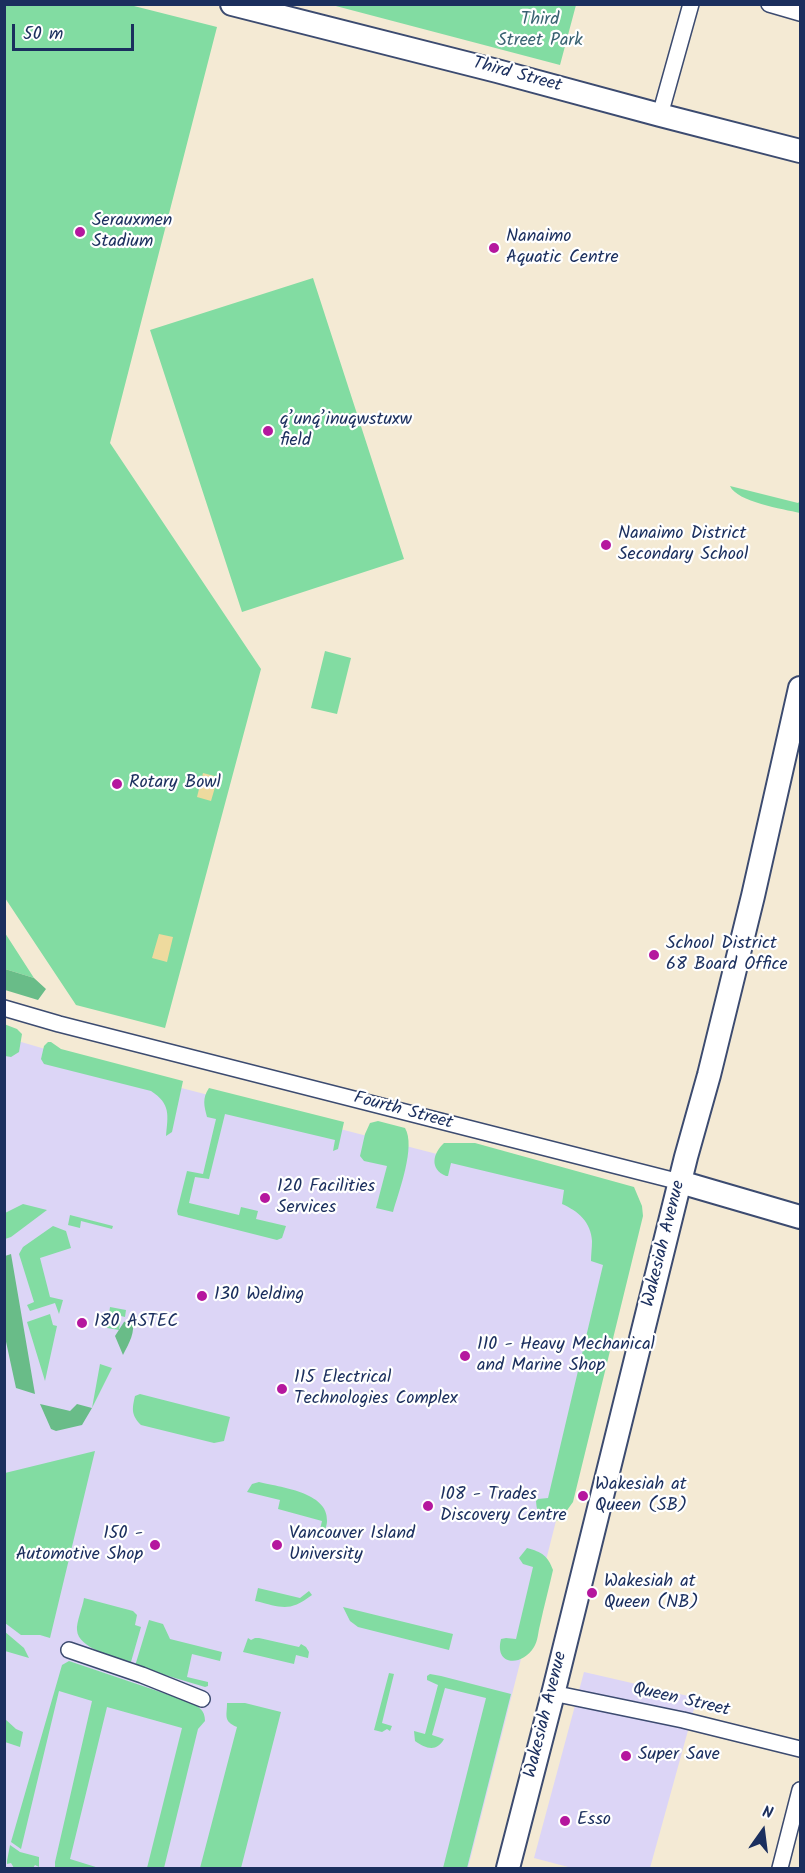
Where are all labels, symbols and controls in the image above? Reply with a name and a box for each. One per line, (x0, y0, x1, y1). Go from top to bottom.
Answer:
park label: Third Street Park (497, 10, 583, 52)
scale bar (15, 12, 136, 50)
text: 50 m (23, 20, 63, 49)
street label: Third Street (470, 54, 564, 98)
place label: Serauxmen Stadium (92, 211, 172, 254)
marker: Serauxmen Stadium (73, 225, 87, 239)
place label: Nanaimo Aquatic Centre (506, 227, 619, 270)
marker: Nanaimo Aquatic Centre (487, 241, 501, 255)
place label: q’unq’inuqwstuxw field (280, 410, 412, 452)
marker: q’unq’inuqwstuxw field (261, 424, 275, 438)
place label: Nanaimo District Secondary School (618, 524, 748, 566)
marker: Nanaimo District Secondary School (599, 538, 613, 552)
place label: Rotary Bowl (129, 773, 221, 795)
marker: Rotary Bowl (110, 777, 124, 791)
place label: School District 68 Board Office (666, 934, 788, 976)
marker: School District 68 Board Office (647, 948, 661, 962)
street label: Fourth Street (351, 1088, 455, 1136)
place label: 120 Facilities Services (277, 1177, 375, 1220)
street label: Wakesiah Avenue (639, 1179, 691, 1309)
marker: 120 Facilities Services (258, 1191, 272, 1205)
place label: 130 Welding (214, 1285, 304, 1307)
marker: 130 Welding (195, 1289, 209, 1303)
place label: 180 ASTEC (94, 1312, 178, 1334)
marker: 180 ASTEC (75, 1316, 89, 1330)
place label: 110 - Heavy Mechanical and Marine Shop (477, 1335, 655, 1378)
marker: 110 - Heavy Mechanical and Marine Shop (458, 1349, 472, 1363)
place label: 115 Electrical Technologies Complex (294, 1368, 458, 1410)
marker: 115 Electrical Technologies Complex (275, 1382, 289, 1396)
place label: Wakesiah at Queen (SB) (595, 1475, 687, 1518)
place label: 108 - Trades Discovery Centre (440, 1485, 567, 1528)
marker: Wakesiah at Queen (SB) (576, 1489, 590, 1503)
marker: 108 - Trades Discovery Centre (421, 1499, 435, 1513)
place label: 150 - Automotive Shop (16, 1524, 143, 1567)
place label: Vancouver Island University (289, 1524, 415, 1567)
marker: 150 - Automotive Shop (148, 1538, 162, 1552)
marker: Vancouver Island University (270, 1538, 284, 1552)
place label: Wakesiah at Queen (NB) (604, 1572, 699, 1614)
marker: Wakesiah at Queen (NB) (585, 1586, 599, 1600)
street label: Wakesiah Avenue (521, 1650, 573, 1780)
street label: Queen Street (630, 1679, 732, 1723)
place label: Super Save (638, 1745, 720, 1767)
marker: Super Save (619, 1749, 633, 1763)
text: N (760, 1800, 775, 1826)
north arrow (733, 1801, 793, 1861)
place label: Esso (577, 1810, 611, 1832)
marker: Esso (558, 1814, 572, 1828)

